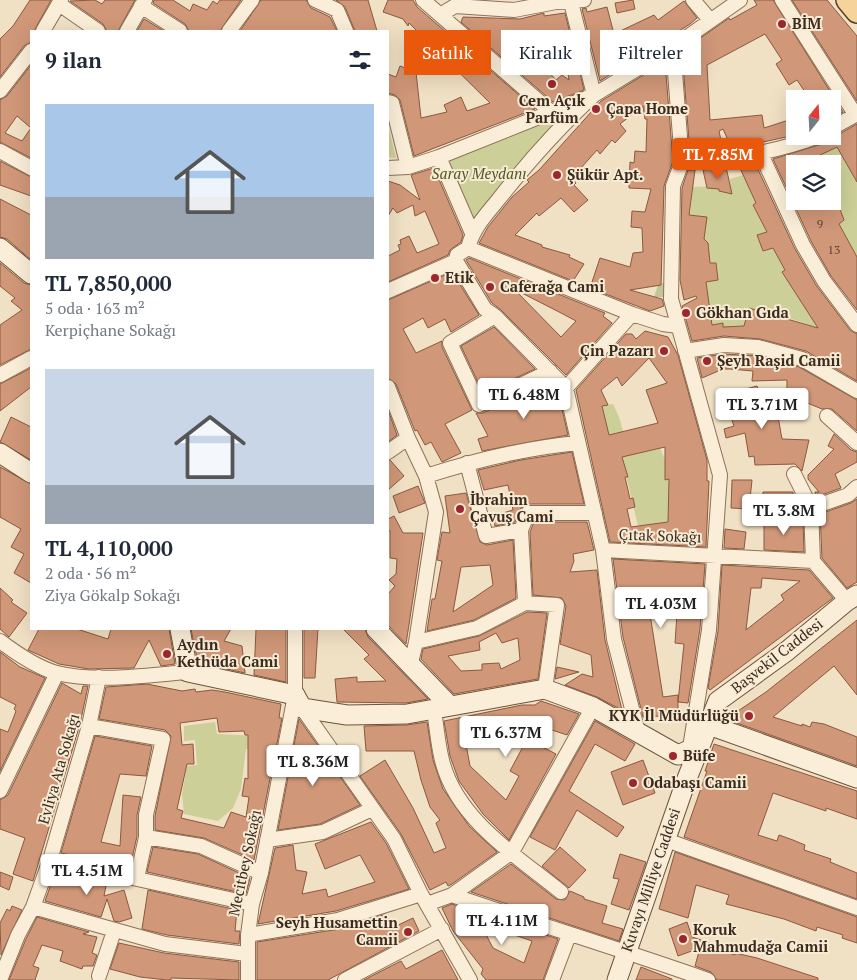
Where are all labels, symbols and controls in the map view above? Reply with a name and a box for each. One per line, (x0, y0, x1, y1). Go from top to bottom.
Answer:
place label: BİM (792, 13, 821, 33)
marker: BİM (776, 18, 788, 30)
chip: Satılık (404, 30, 491, 75)
chip: Kiralık (501, 30, 590, 75)
chip: Filtreler (600, 30, 701, 75)
text: 9 ilan (45, 46, 102, 74)
icon: filters (346, 46, 374, 74)
marker: Cem Açık Parfüm (546, 78, 558, 90)
place label: Cem Açık Parfüm (519, 90, 586, 127)
north arrow (786, 90, 841, 145)
map controls (786, 90, 841, 210)
place label: Çapa Home (606, 98, 688, 119)
marker: Çapa Home (590, 103, 602, 115)
icon: home (165, 137, 255, 227)
pin: TL 7.85M (666, 138, 770, 180)
text: TL 7.85M (683, 143, 753, 165)
button: layers (786, 155, 841, 210)
park label: Saray Meydanı (431, 163, 527, 183)
place label: Şükür Apt. (567, 164, 644, 185)
marker: Şükür Apt. (551, 169, 563, 181)
house number: 9 (817, 216, 823, 231)
house number: 13 (828, 242, 840, 257)
place label: Etik (445, 267, 474, 287)
text: TL 7,850,000 (45, 269, 172, 297)
marker: Etik (429, 272, 441, 284)
place label: Caferağa Cami (500, 276, 604, 296)
marker: Caferağa Cami (484, 281, 496, 293)
text: 5 oda · 163 m² (45, 297, 145, 319)
place label: Gökhan Gıda (696, 302, 790, 322)
marker: Gökhan Gıda (680, 307, 692, 319)
text: Kerpiçhane Sokağı (45, 319, 176, 341)
place label: Çin Pazarı (580, 340, 654, 361)
marker: Çin Pazarı (658, 345, 670, 357)
place label: Şeyh Raşid Camii (717, 350, 840, 371)
marker: Şeyh Raşid Camii (701, 355, 713, 367)
pin: TL 6.48M (472, 378, 576, 420)
text: TL 6.48M (488, 383, 560, 405)
pin: TL 3.71M (710, 388, 814, 430)
text: TL 3.71M (726, 393, 798, 415)
icon: home (165, 402, 255, 492)
place label: İbrahim Çavuş Cami (470, 489, 554, 527)
pin: TL 3.8M (738, 494, 830, 536)
text: TL 3.8M (753, 499, 815, 521)
marker: İbrahim Çavuş Cami (454, 503, 466, 515)
street label: Çıtak Sokağı (618, 524, 702, 546)
text: TL 4,110,000 (45, 534, 173, 562)
text: 2 oda · 56 m² (45, 562, 137, 584)
text: Ziya Gökalp Sokağı (45, 584, 181, 606)
pin: TL 4.03M (609, 586, 713, 629)
text: TL 4.03M (625, 592, 697, 614)
street label: Başvekil Caddesi (726, 613, 826, 697)
place label: Aydın Kethüda Cami (177, 634, 278, 671)
marker: Aydın Kethüda Cami (161, 648, 173, 660)
place label: KYK İl Müdürlüğü (609, 705, 740, 725)
marker: KYK İl Müdürlüğü (743, 710, 755, 722)
street label: Evliya Ata Sokağı (33, 711, 83, 826)
pin: TL 6.37M (454, 716, 558, 758)
text: TL 6.37M (470, 721, 542, 743)
pin: TL 8.36M (261, 744, 365, 787)
place label: Büfe (683, 745, 715, 765)
text: TL 8.36M (277, 750, 349, 772)
marker: Büfe (667, 750, 679, 762)
place label: Odabaşı Camii (643, 772, 747, 792)
marker: Odabaşı Camii (627, 777, 639, 789)
street label: Kuvayı Milliye Caddesi (616, 805, 684, 954)
street label: Meсitbey Sokağı (223, 808, 265, 918)
pin: TL 4.51M (35, 854, 139, 896)
text: TL 4.51M (51, 859, 123, 881)
pin: TL 4.11M (450, 904, 554, 946)
text: TL 4.11M (466, 909, 538, 931)
place label: Seyh Husamettin Camii (276, 912, 398, 949)
place label: Koruk Mahmudağa Camii (693, 919, 828, 956)
marker: Seyh Husamettin Camii (402, 926, 414, 938)
marker: Koruk Mahmudağa Camii (677, 933, 689, 945)

